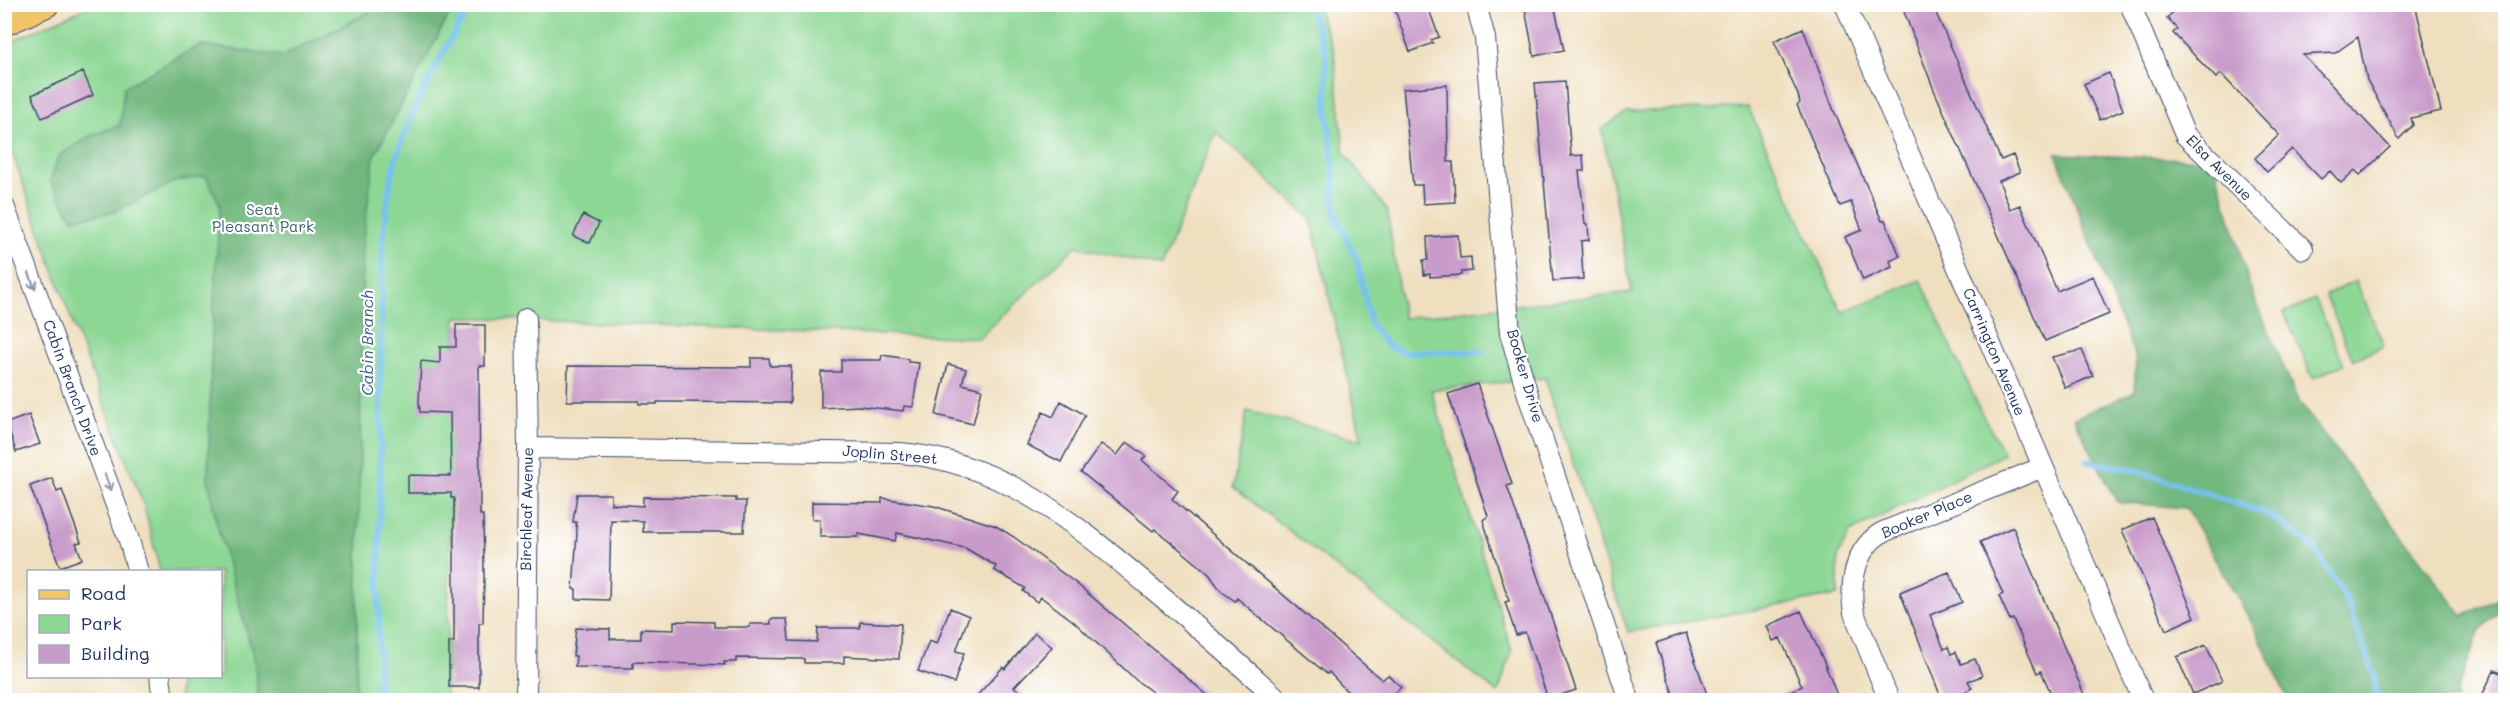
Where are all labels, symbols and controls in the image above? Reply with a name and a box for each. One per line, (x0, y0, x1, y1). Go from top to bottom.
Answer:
street label: Elsa Avenue (2182, 130, 2257, 205)
park label: Seat Pleasant Park (212, 199, 314, 236)
one-way arrow (28, 271, 39, 289)
street label: Carrington Avenue (1959, 285, 2031, 419)
water label: Cabin Branch (356, 290, 377, 396)
street label: Cabin Branch Drive (39, 317, 107, 459)
street label: Booker Drive (1503, 327, 1549, 425)
street label: Joplin Street (842, 440, 939, 468)
street label: Birchleaf Avenue (515, 447, 537, 571)
one-way arrow (103, 473, 114, 492)
street label: Booker Place (1878, 486, 1975, 542)
legend (27, 570, 222, 678)
text: Road (81, 581, 126, 605)
text: Park (81, 611, 122, 635)
text: Building (81, 641, 149, 665)

